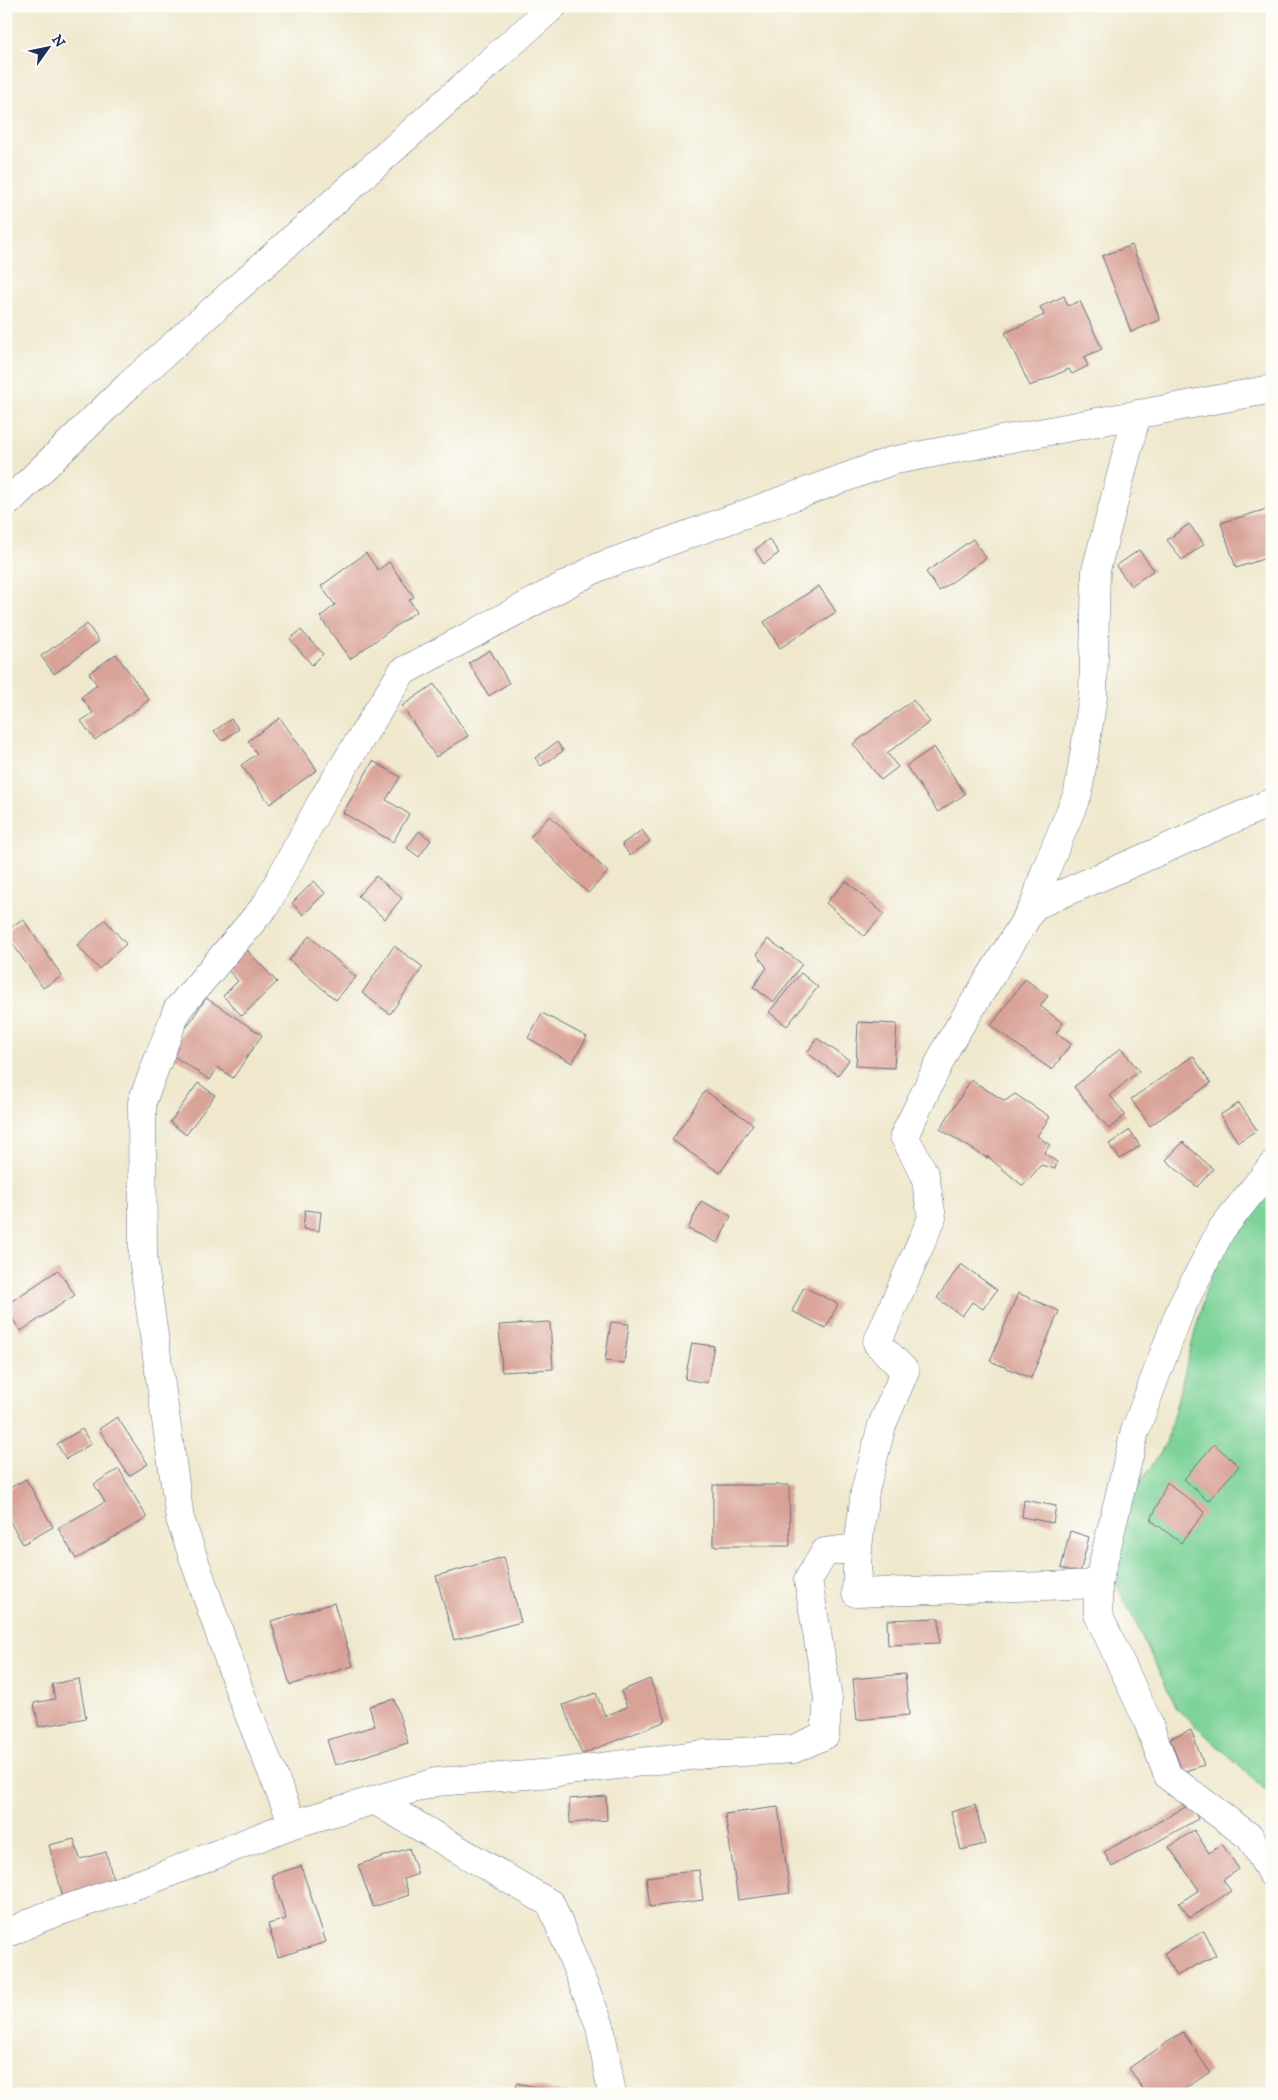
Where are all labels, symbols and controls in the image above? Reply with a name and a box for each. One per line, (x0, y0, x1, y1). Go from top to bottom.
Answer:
north arrow (22, 22, 72, 72)
text: N (47, 32, 69, 52)

